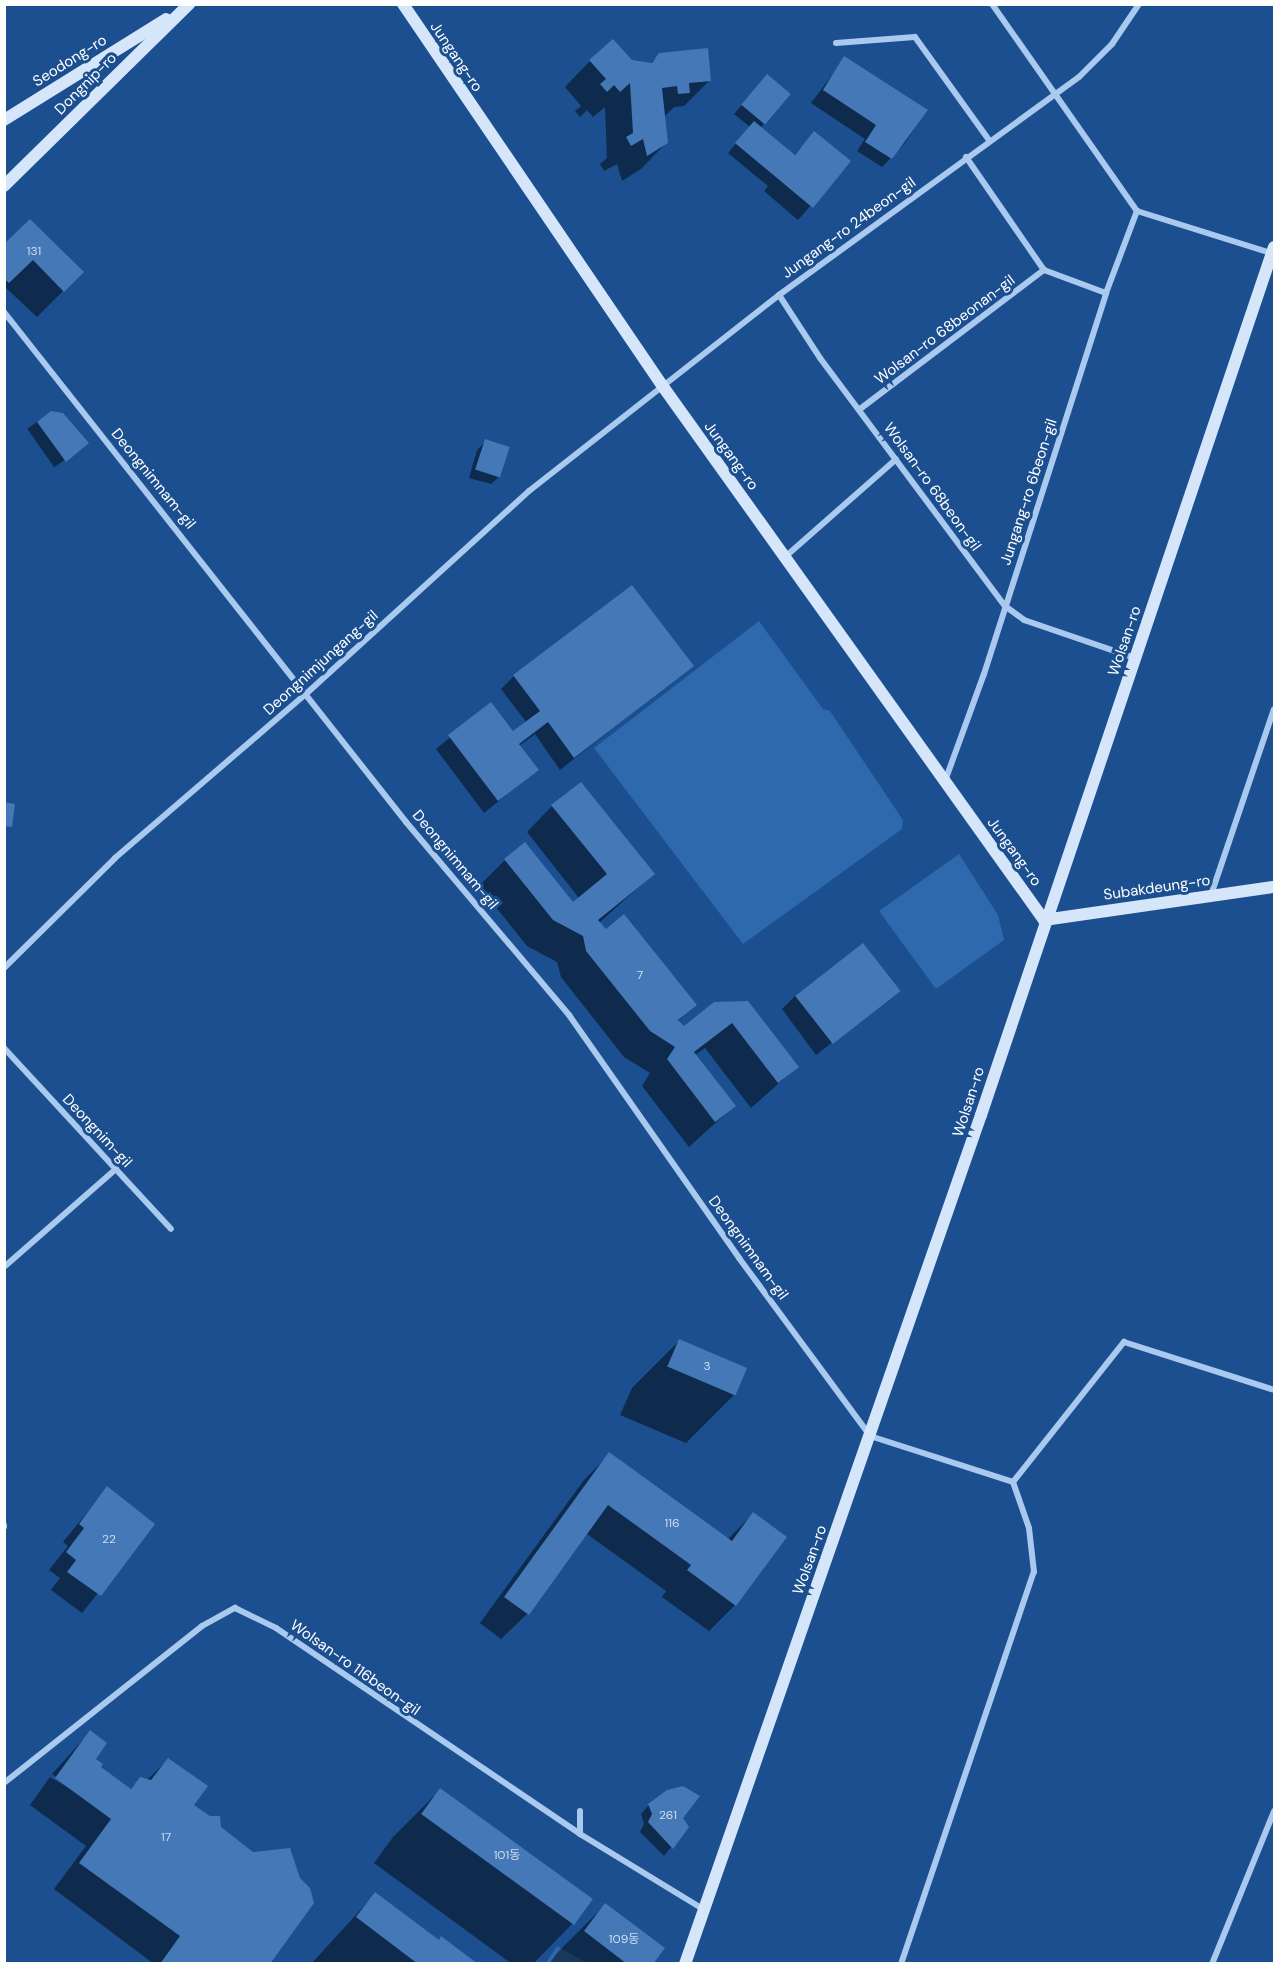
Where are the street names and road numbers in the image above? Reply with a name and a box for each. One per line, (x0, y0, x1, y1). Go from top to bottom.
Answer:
street label: Jungang-ro (426, 19, 486, 95)
street label: Seodong-ro (30, 31, 110, 91)
street label: Dongnip-ro (51, 49, 121, 119)
street label: Jungang-ro 24beon-gil (779, 173, 919, 283)
street label: Wolsan-ro 68beonan-gil (871, 271, 1019, 389)
street label: Jungang-ro 6beon-gil (997, 417, 1061, 567)
street label: Jungang-ro (700, 418, 762, 494)
street label: Wolsan-ro 68beon-gil (879, 419, 985, 555)
street label: Deongnimnam-gil (107, 425, 199, 533)
street label: Wolsan-ro (1105, 604, 1145, 678)
street label: Deongnimjungang-gil (260, 607, 382, 719)
street label: Deongnimnam-gil (408, 807, 502, 913)
street label: Jungang-ro (983, 814, 1045, 890)
street label: Subakdeung-ro (1102, 872, 1212, 904)
street label: Wolsan-ro (949, 1065, 989, 1139)
street label: Deongnim-gil (58, 1091, 136, 1171)
street label: Deongnimnam-gil (704, 1193, 792, 1303)
street label: Wolsan-ro (789, 1523, 831, 1597)
street label: Wolsan-ro 116beon-gil (287, 1616, 423, 1720)

